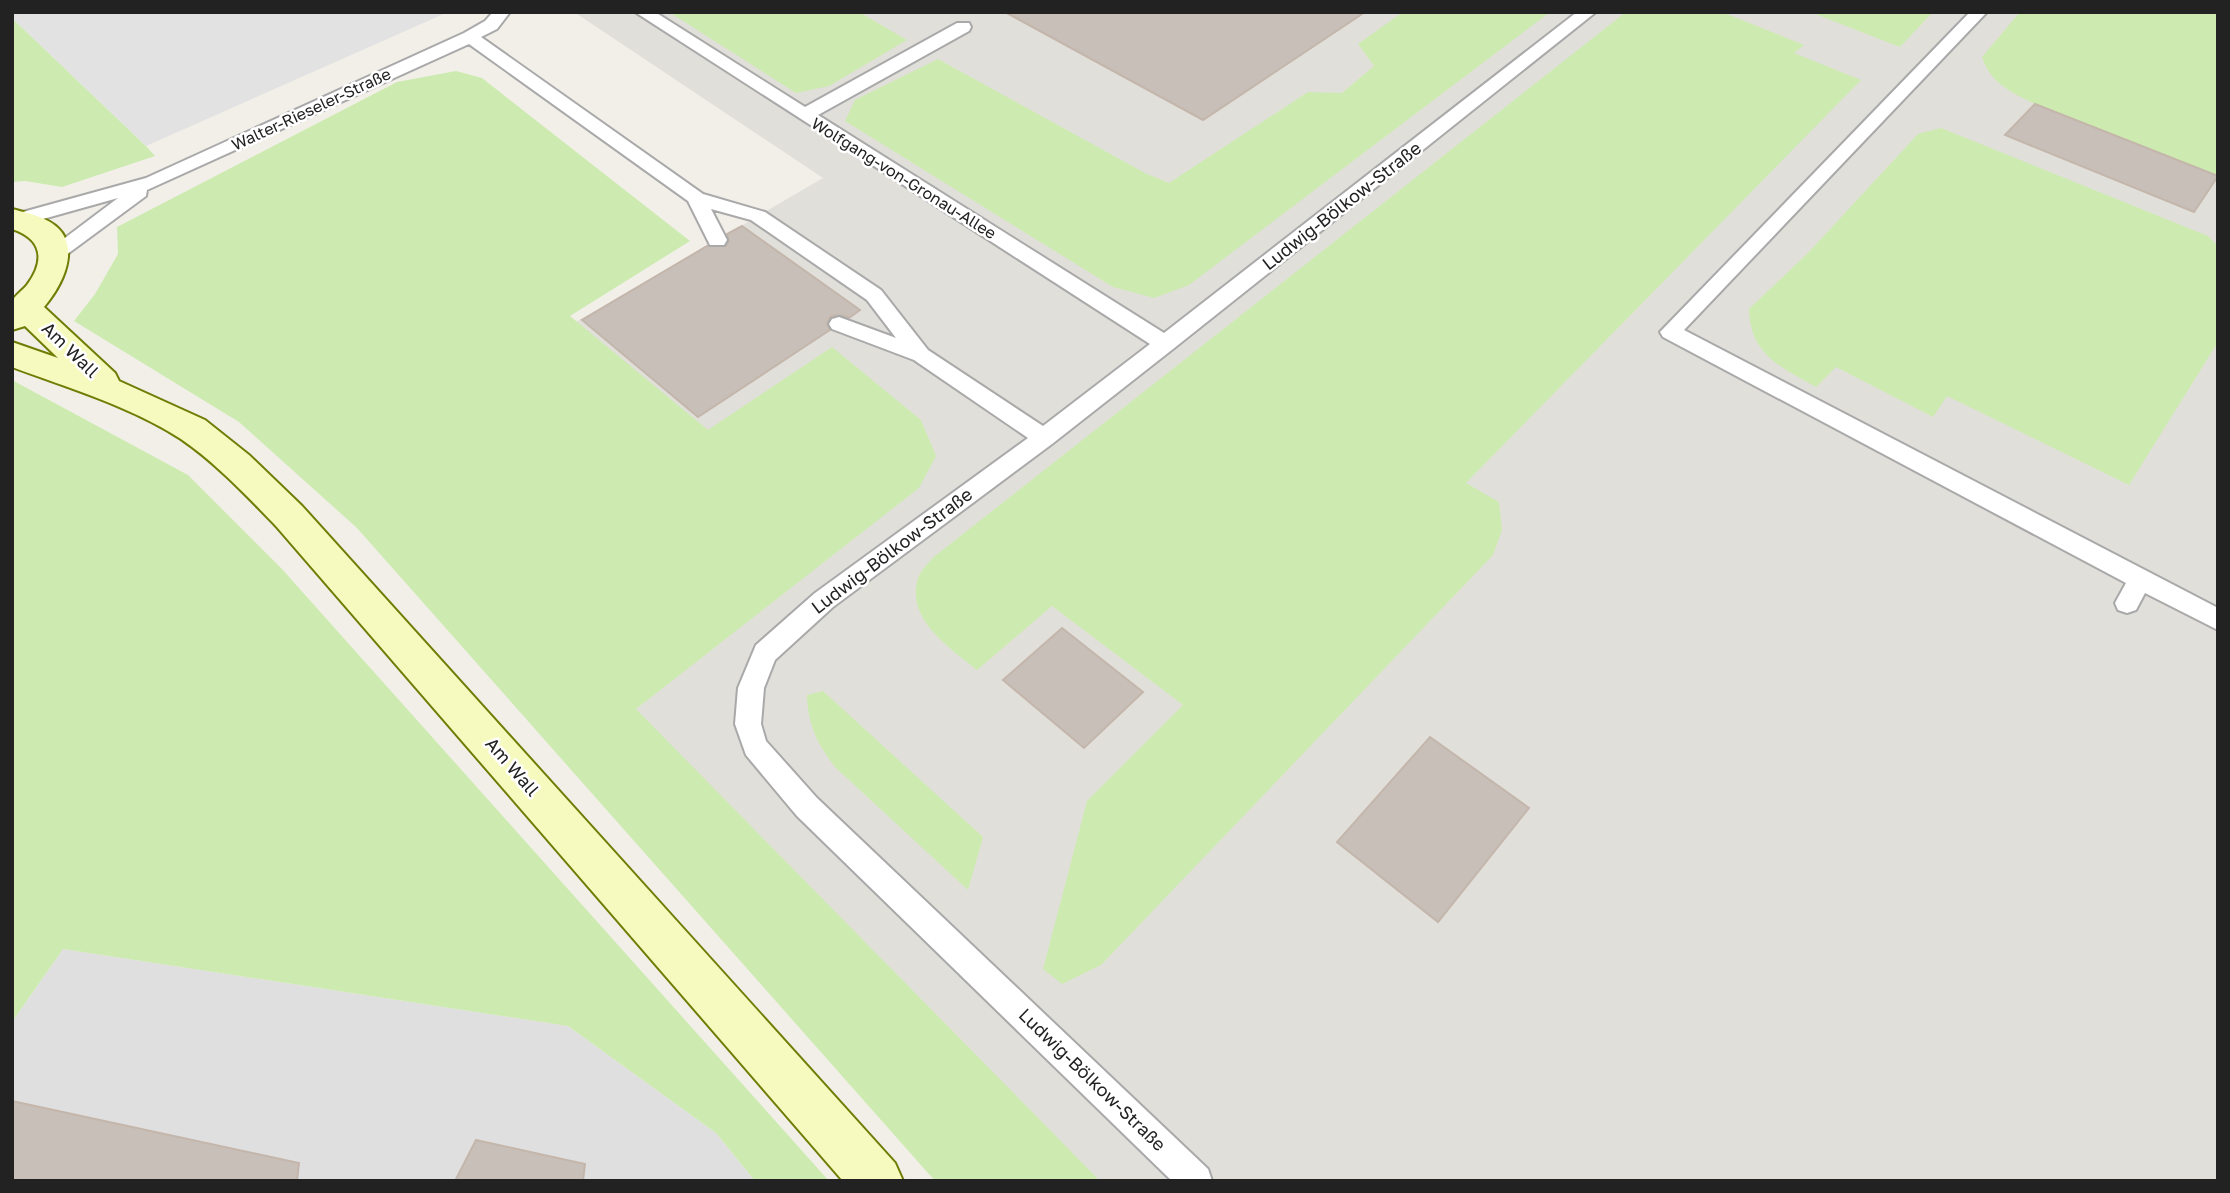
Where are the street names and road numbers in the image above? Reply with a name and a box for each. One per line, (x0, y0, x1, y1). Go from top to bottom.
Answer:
street label: Walter-Rieseler-Straße (228, 63, 394, 155)
street label: Wolfgang-von-Gronau-Allee (808, 113, 1000, 243)
street label: Ludwig-Bölkow-Straße (1257, 136, 1425, 274)
street label: Am Wall (38, 317, 104, 382)
street label: Ludwig-Bölkow-Straße (807, 483, 976, 618)
street label: Am Wall (481, 732, 544, 800)
street label: Ludwig-Bölkow-Straße (1015, 1003, 1171, 1155)

